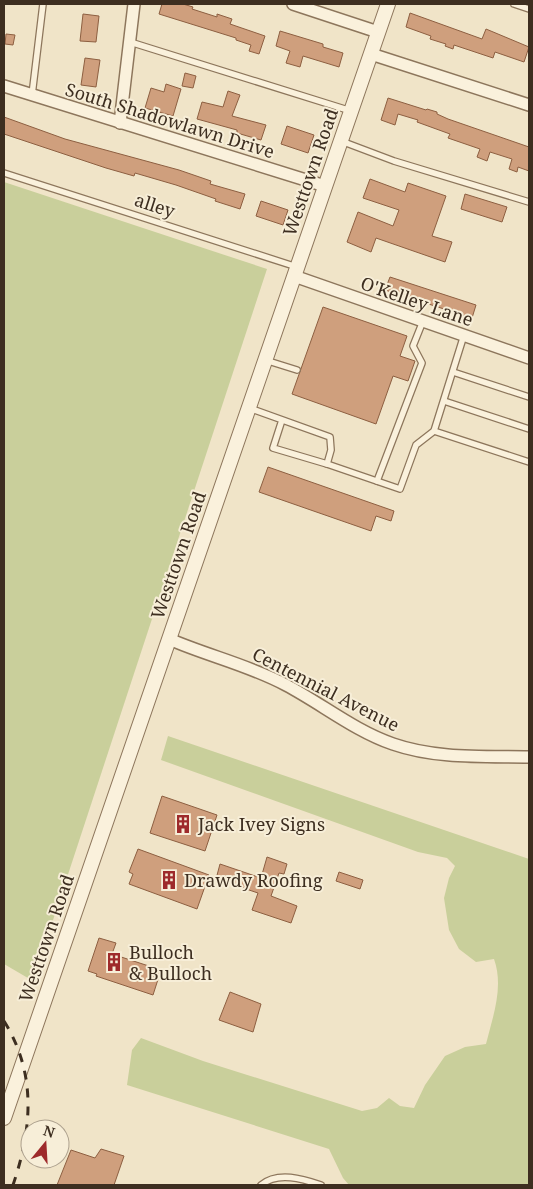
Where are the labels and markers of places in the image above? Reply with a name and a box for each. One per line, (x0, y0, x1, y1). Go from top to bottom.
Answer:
place label: Jack Ivey Signs (197, 812, 325, 836)
building icon: Jack Ivey Signs (172, 813, 194, 835)
place label: Drawdy Roofing (184, 868, 323, 892)
building icon: Drawdy Roofing (158, 869, 180, 891)
place label: Bulloch & Bulloch (129, 940, 212, 985)
building icon: Bulloch & Bulloch (103, 951, 125, 973)

